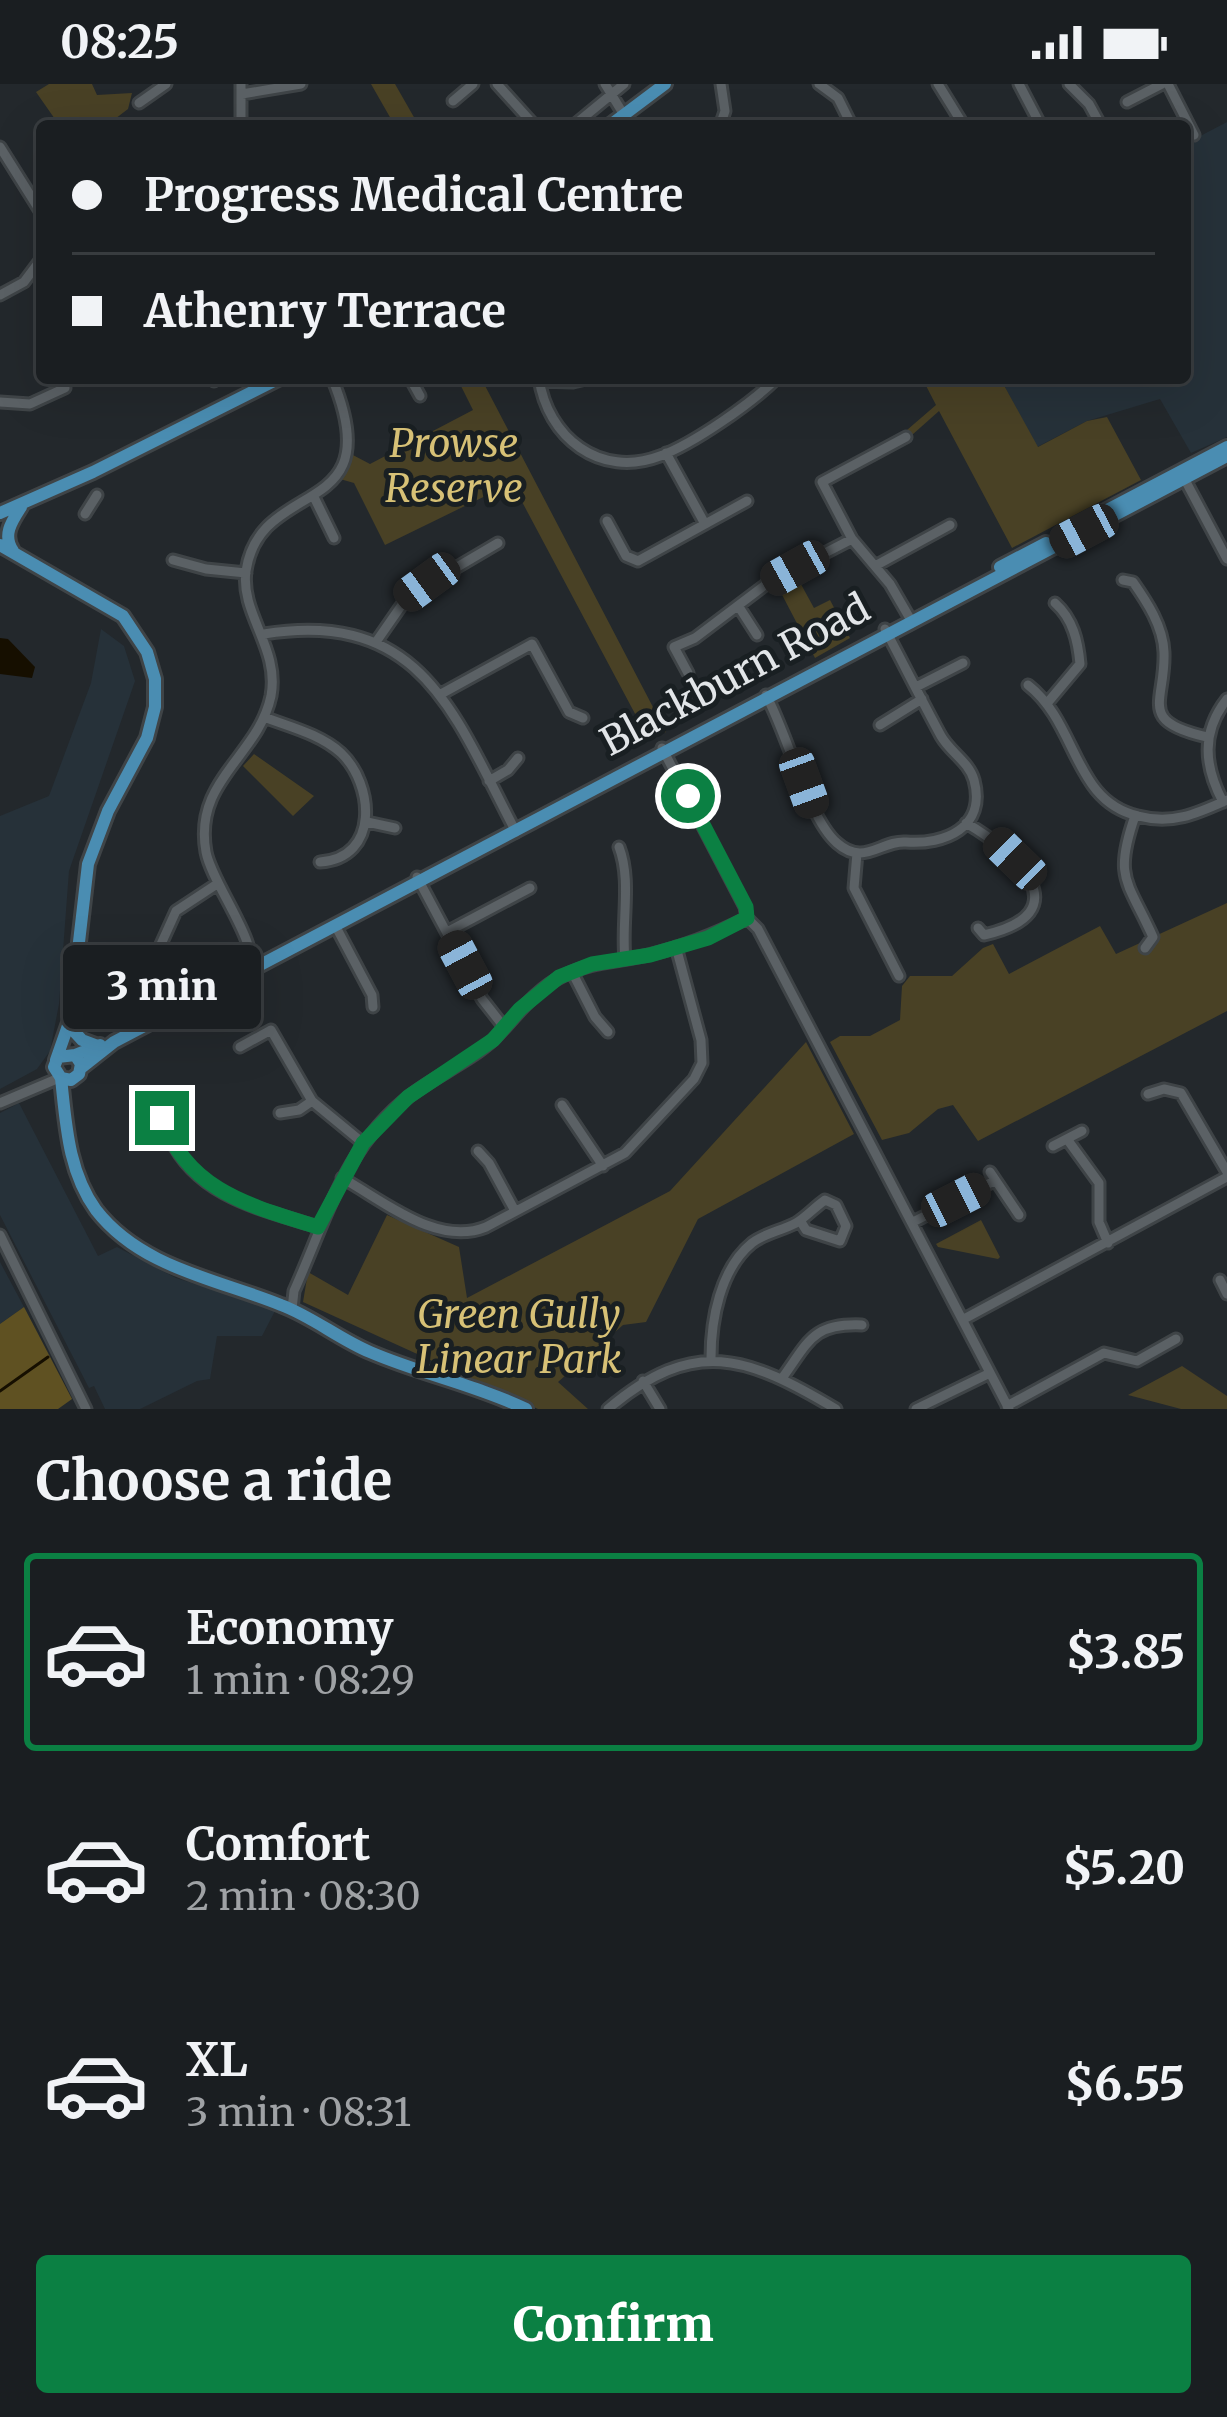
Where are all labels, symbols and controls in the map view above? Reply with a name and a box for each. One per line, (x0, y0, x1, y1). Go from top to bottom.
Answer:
text: 08:25 (60, 14, 179, 70)
text: Progress Medical Centre (144, 167, 683, 223)
text: Athenry Terrace (144, 283, 506, 339)
park label: Prowse Reserve (385, 419, 523, 513)
car (1044, 498, 1124, 564)
car (755, 535, 835, 601)
car (387, 546, 467, 618)
street label: Blackburn Road (592, 584, 878, 766)
car (775, 743, 833, 823)
route start (661, 769, 715, 823)
car (977, 821, 1053, 897)
car (432, 925, 498, 1005)
callout: 3 min (63, 944, 261, 1028)
text: 3 min (106, 962, 218, 1011)
route end (135, 1091, 189, 1145)
car (916, 1168, 996, 1232)
park label: Green Gully Linear Park (417, 1290, 621, 1384)
text: Choose a ride (36, 1447, 392, 1515)
icon: car (42, 1598, 150, 1706)
text: Economy (186, 1600, 394, 1656)
text: $3.85 (1066, 1624, 1185, 1680)
text: 1 min · 08:29 (186, 1656, 415, 1705)
icon: car (42, 1814, 150, 1922)
text: Comfort (186, 1816, 370, 1872)
text: $5.20 (1063, 1840, 1185, 1896)
text: 2 min · 08:30 (186, 1872, 421, 1921)
icon: car (42, 2030, 150, 2138)
text: XL (186, 2032, 248, 2088)
text: $6.55 (1064, 2056, 1185, 2112)
text: 3 min · 08:31 (186, 2088, 411, 2137)
button: Confirm (36, 2255, 1191, 2393)

